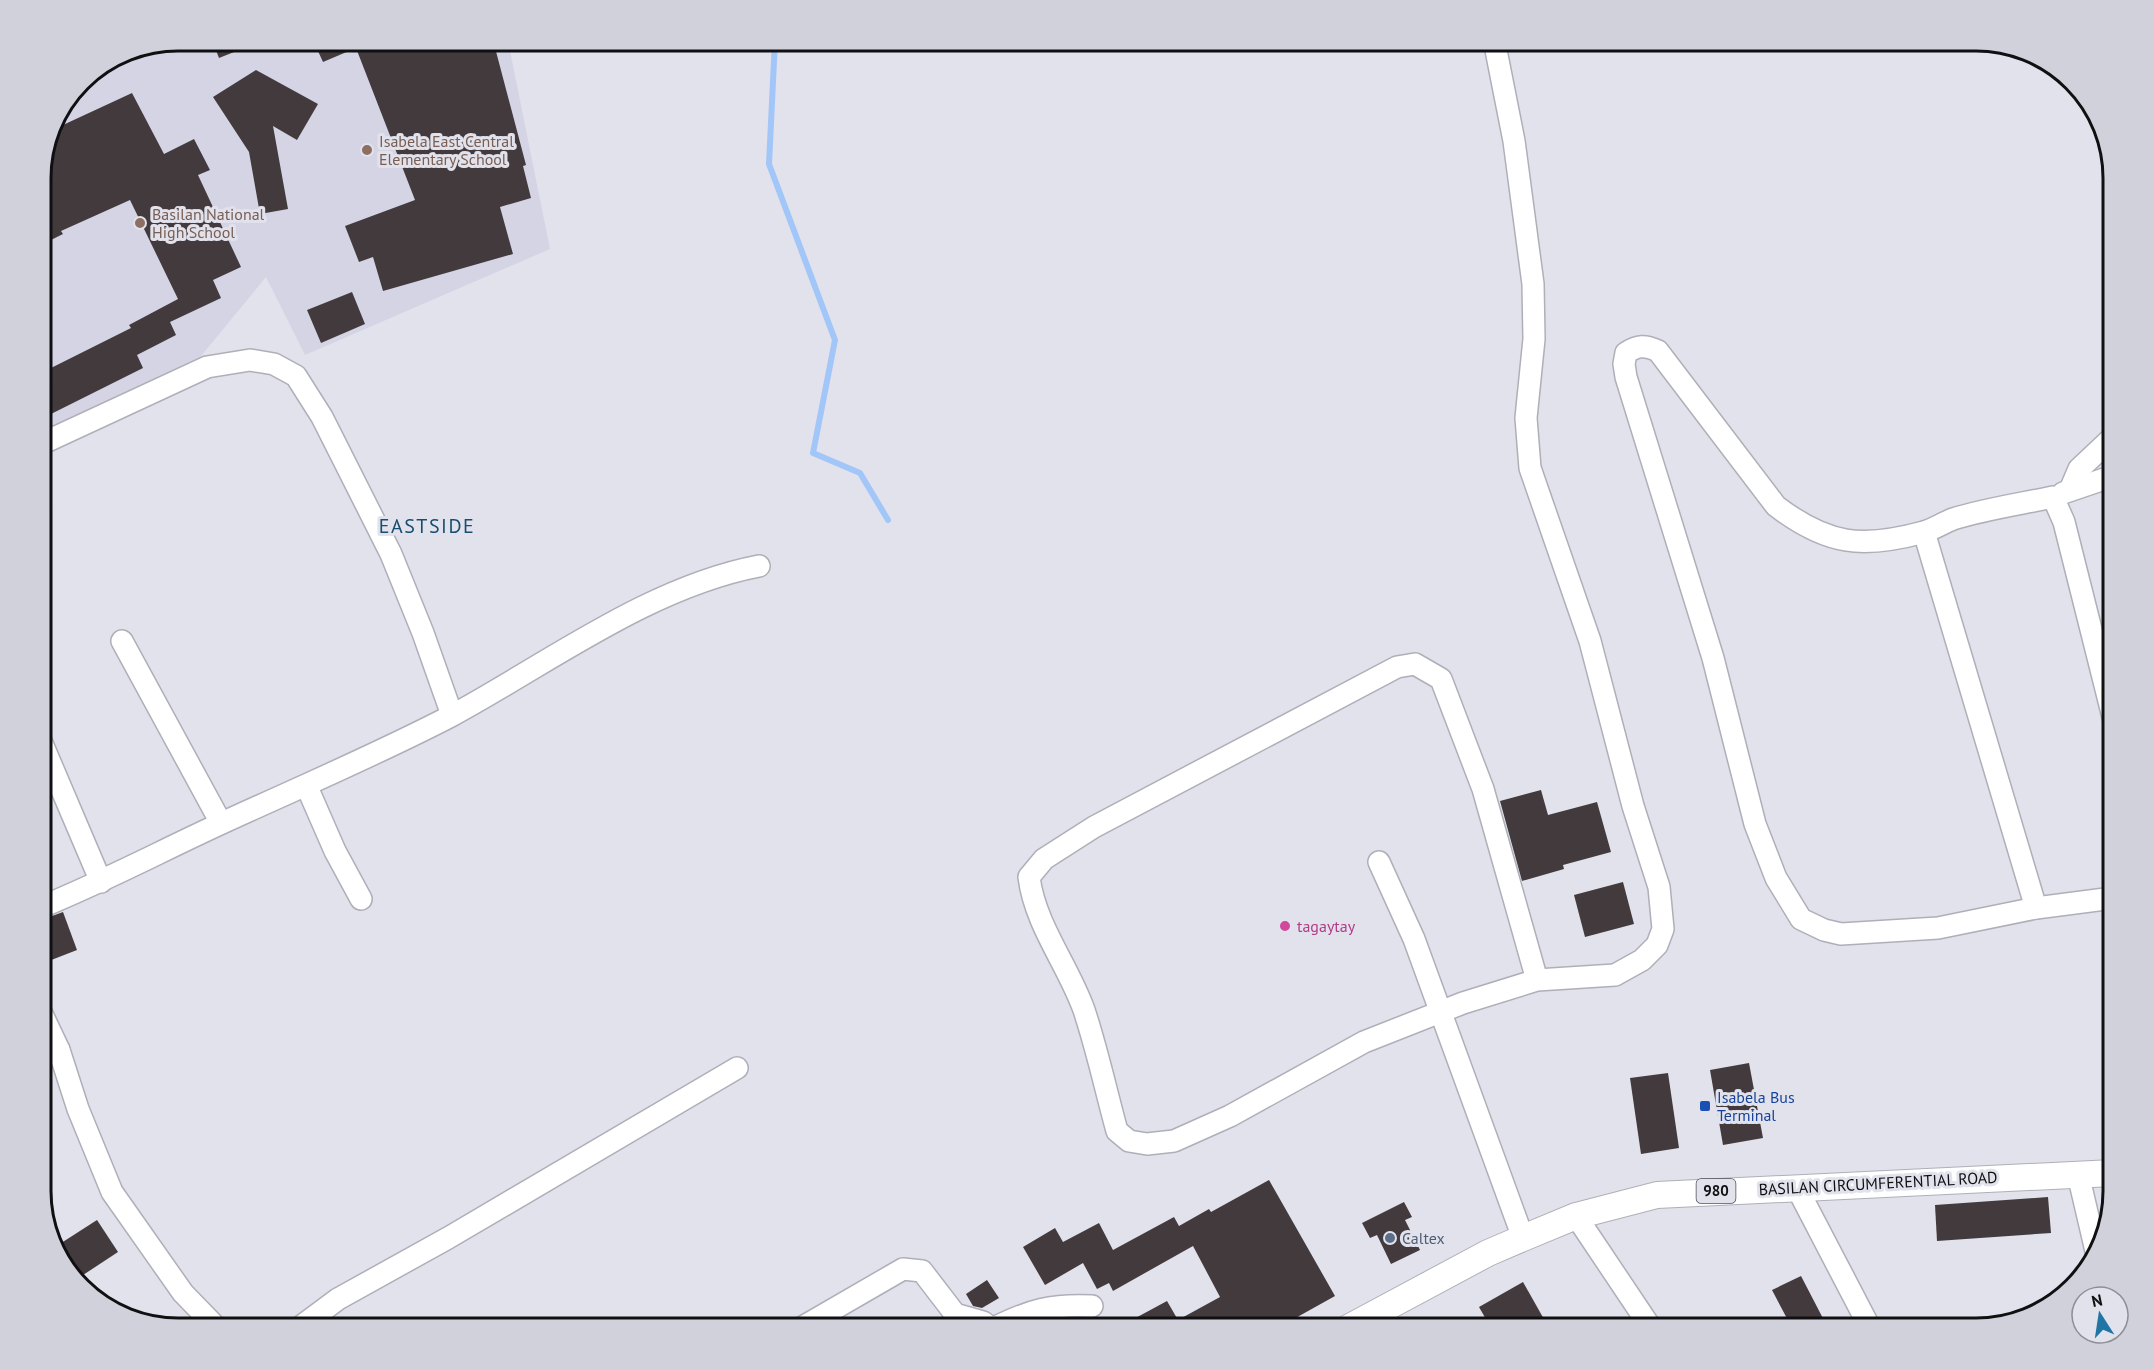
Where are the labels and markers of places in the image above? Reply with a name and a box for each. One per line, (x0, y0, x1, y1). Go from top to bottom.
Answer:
place label: Isabela East Central Elementary School (379, 131, 514, 169)
marker: Isabela East Central Elementary School (360, 143, 374, 157)
place label: Basilan National High School (152, 204, 265, 242)
marker: Basilan National High School (133, 216, 147, 230)
place label: tagaytay (1297, 916, 1356, 936)
marker: tagaytay (1278, 919, 1292, 933)
place label: Isabela Bus Terminal (1717, 1087, 1795, 1125)
marker: Isabela Bus Terminal (1698, 1099, 1712, 1113)
place label: Caltex (1402, 1228, 1445, 1248)
marker: Caltex (1383, 1231, 1397, 1245)

